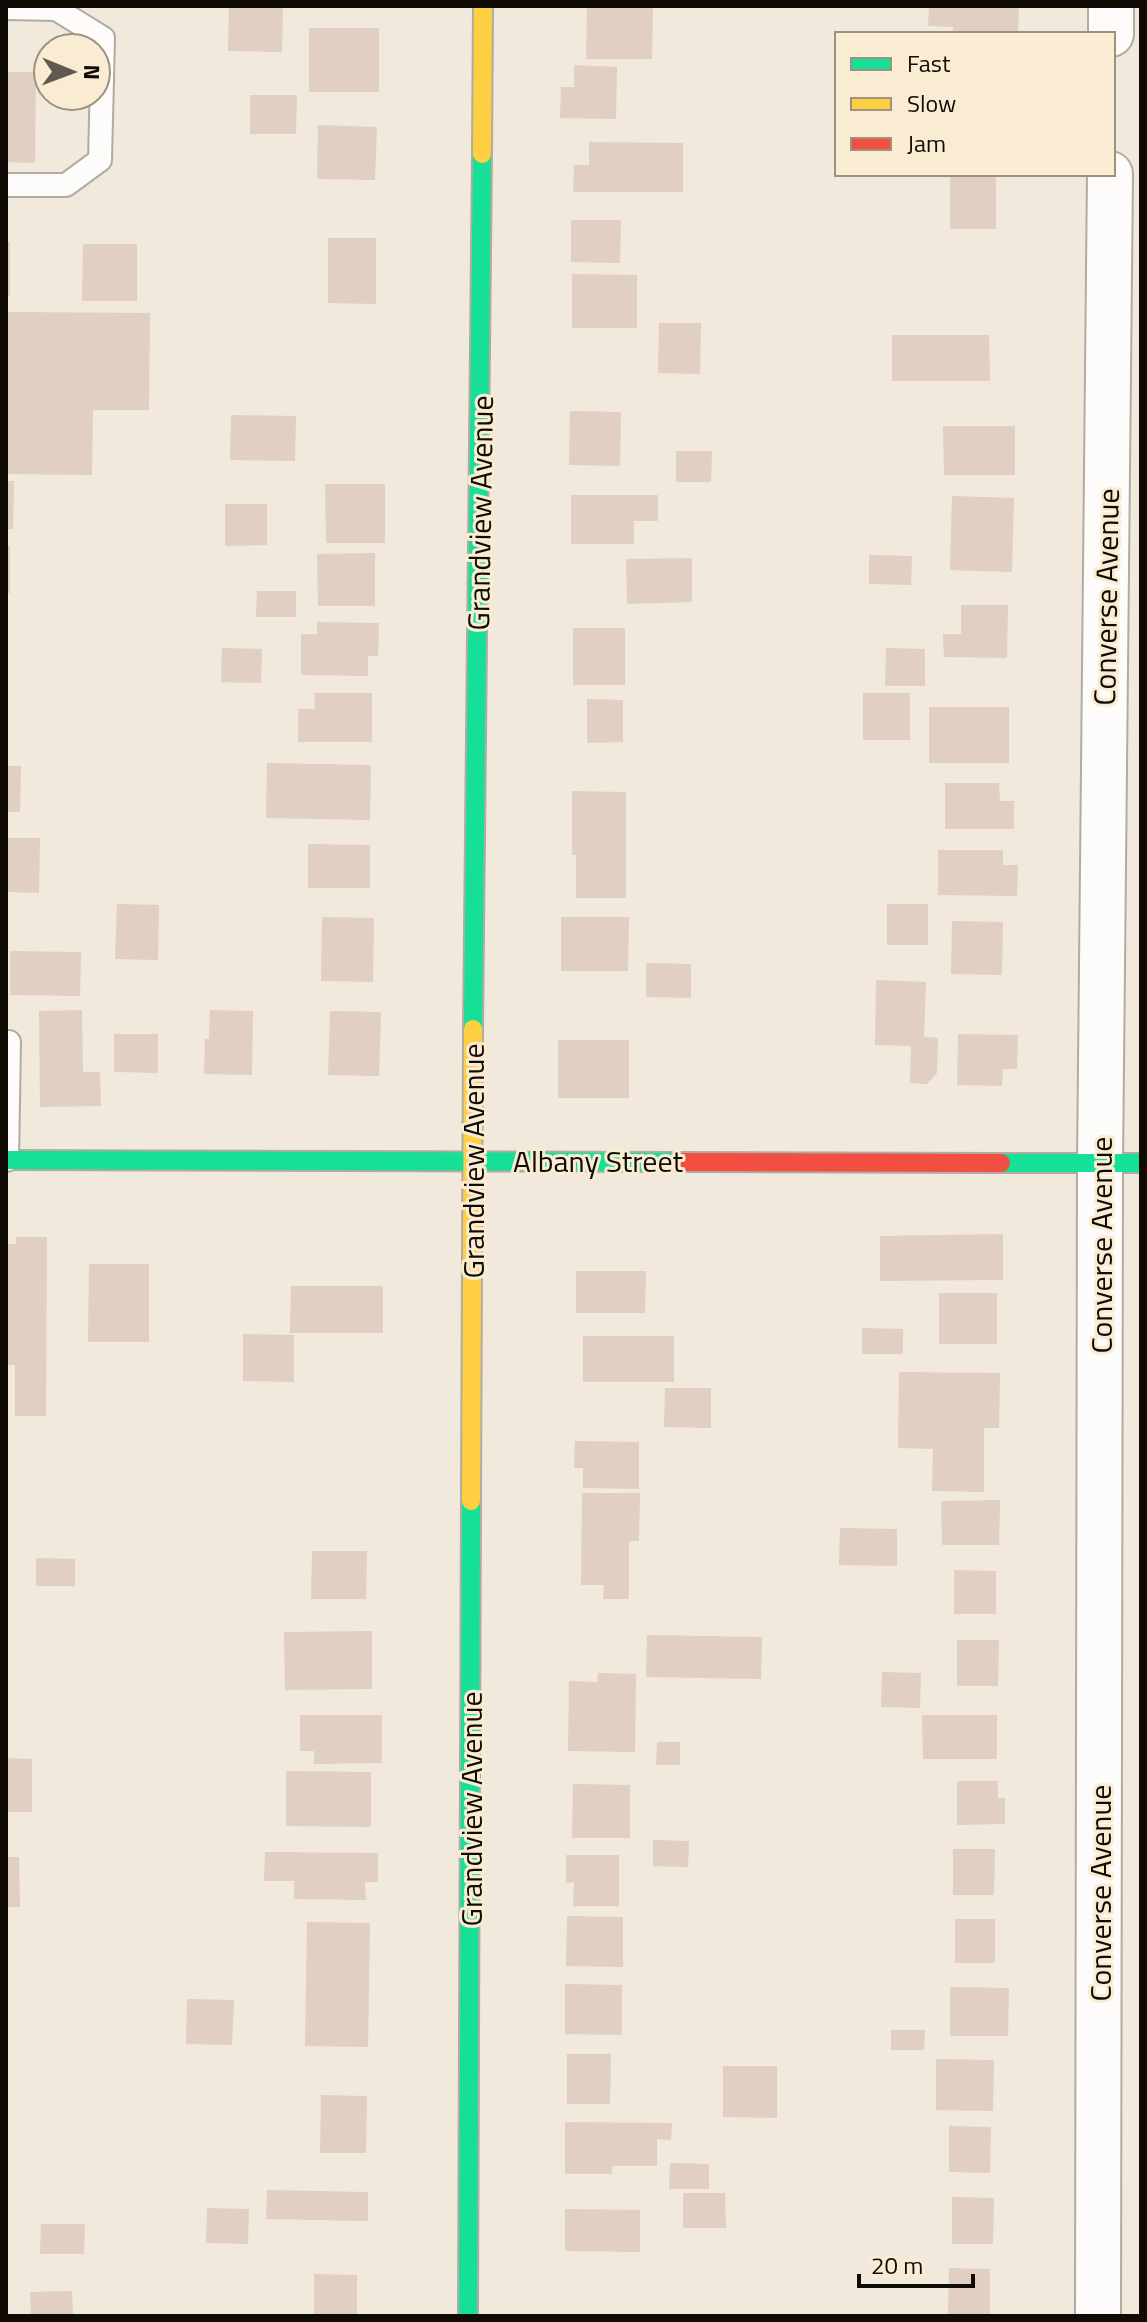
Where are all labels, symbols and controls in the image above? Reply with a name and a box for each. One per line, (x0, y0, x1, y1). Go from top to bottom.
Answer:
north arrow (32, 32, 112, 112)
legend (835, 32, 1115, 176)
text: Fast (907, 45, 951, 81)
text: N (75, 64, 109, 80)
text: Slow (907, 85, 956, 121)
text: Jam (907, 125, 946, 161)
street label: Grandview Avenue (455, 395, 505, 631)
street label: Converse Avenue (1081, 488, 1131, 706)
street label: Grandview Avenue (450, 1043, 496, 1279)
street label: Converse Avenue (1078, 1136, 1124, 1354)
street label: Albany Street (513, 1138, 683, 1184)
street label: Grandview Avenue (448, 1691, 494, 1927)
street label: Converse Avenue (1077, 1784, 1123, 2002)
scale bar (859, 2238, 973, 2288)
text: 20 m (871, 2247, 923, 2283)

